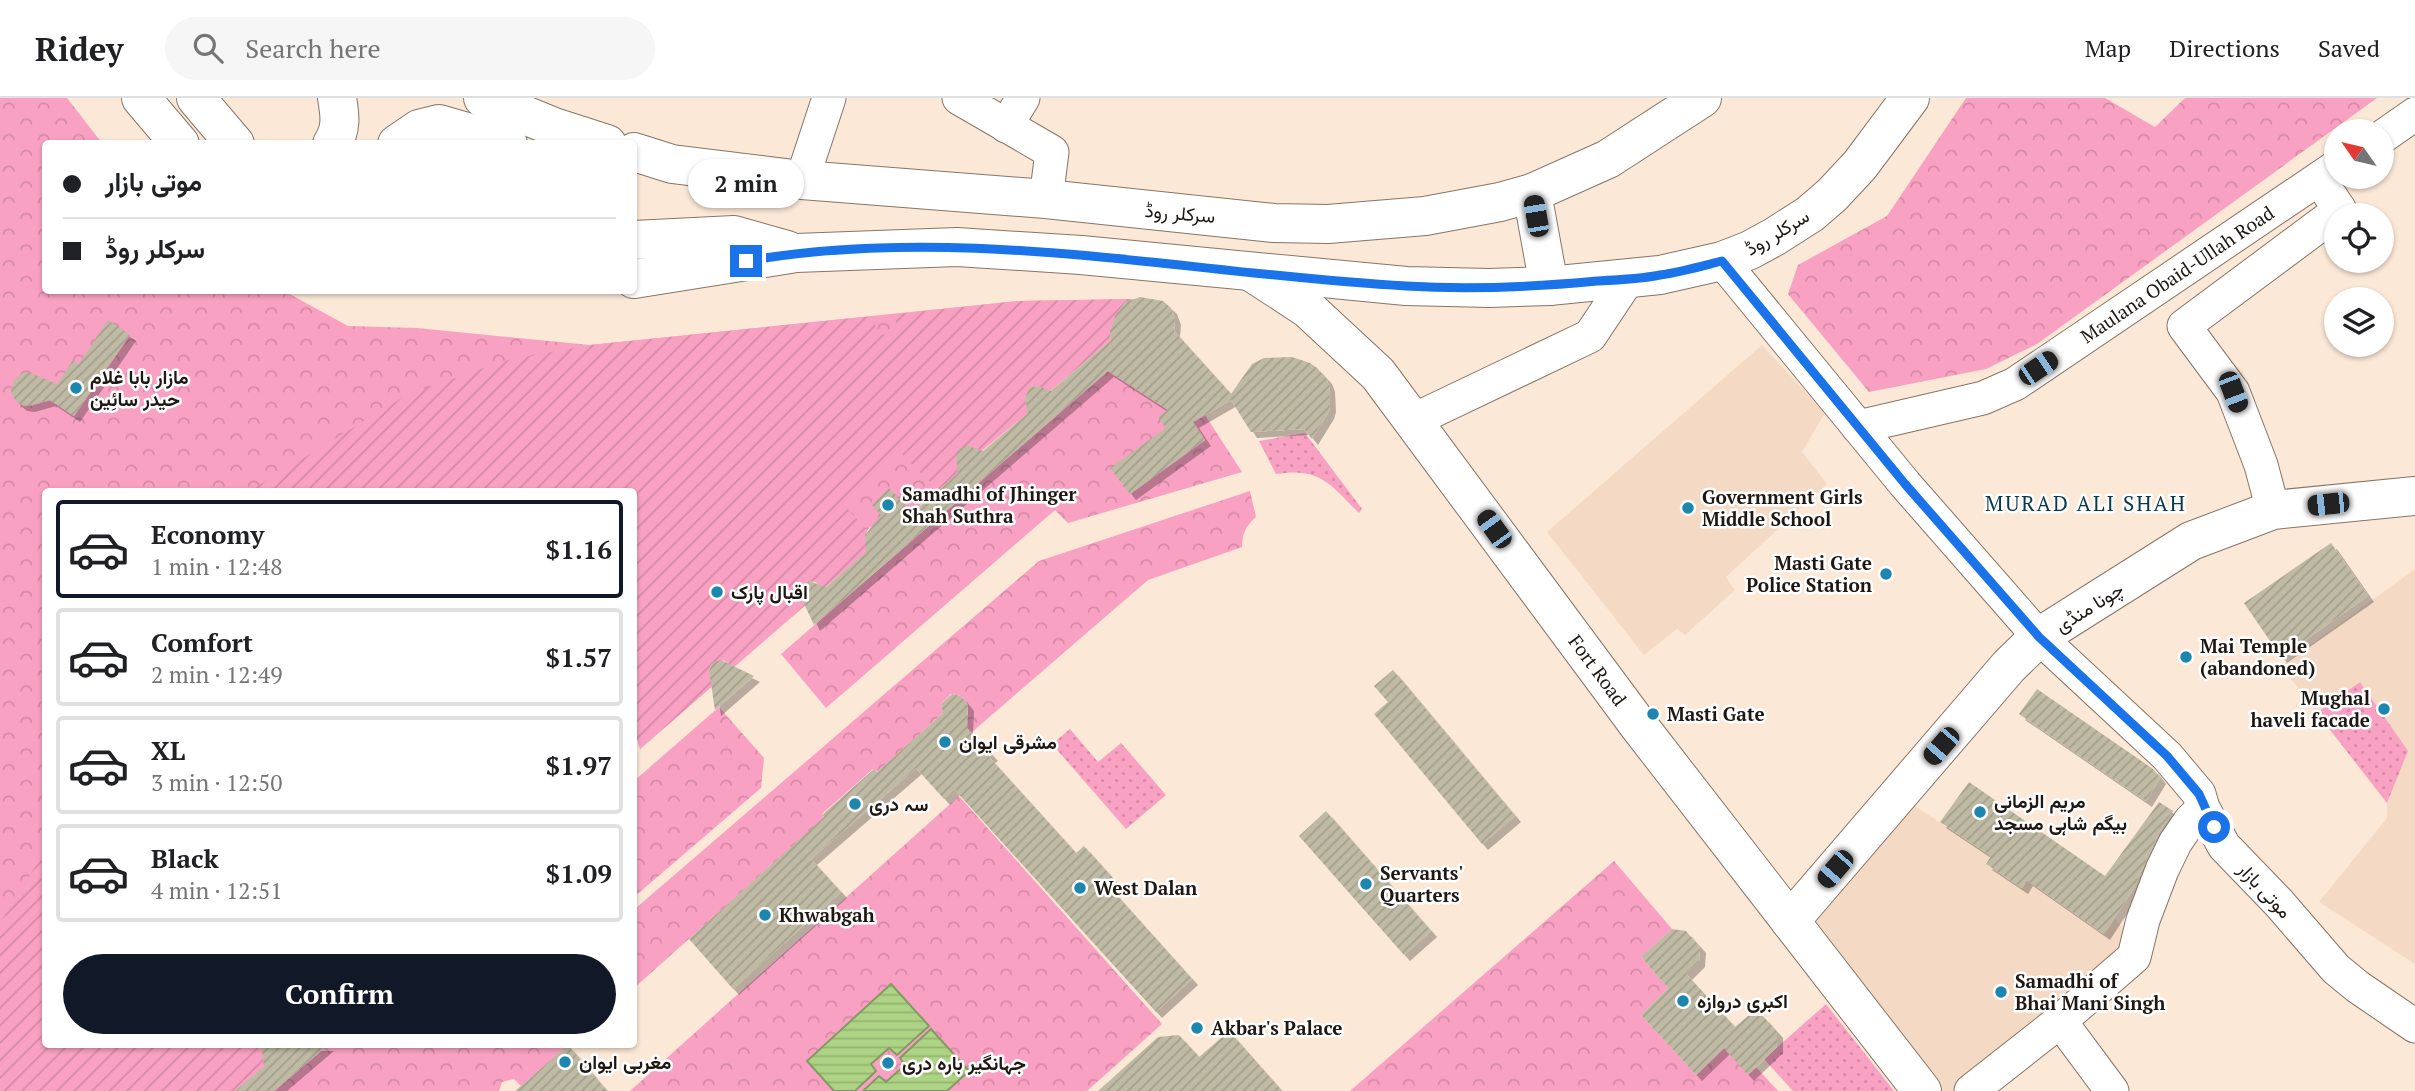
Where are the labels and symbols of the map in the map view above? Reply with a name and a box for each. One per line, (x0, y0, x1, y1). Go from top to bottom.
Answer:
north arrow (2324, 119, 2394, 189)
callout: 2 min (688, 159, 804, 208)
car (1523, 193, 1550, 239)
street label: سرکلر روڈ (1144, 197, 1216, 228)
street label: Maulana Obaid-Ullah Road (2075, 199, 2279, 348)
street label: سرکلر روڈ (1740, 203, 1814, 261)
route end (730, 245, 762, 277)
car (2015, 348, 2062, 388)
place label: مازار بابا غلام حیدر سائِین (90, 364, 189, 412)
car (2216, 369, 2251, 415)
marker: مازار بابا غلام حیدر سائِین (68, 380, 84, 396)
place label: Samadhi of Jhinger Shah Suthra (902, 481, 1077, 528)
place label: Government Girls Middle School (1702, 484, 1863, 531)
district label: MURAD ALI SHAH (1985, 489, 2187, 517)
car (2307, 491, 2350, 517)
marker: Samadhi of Jhinger Shah Suthra (880, 497, 896, 513)
marker: Government Girls Middle School (1680, 500, 1696, 516)
car (1474, 506, 1515, 552)
place label: Masti Gate Police Station (1746, 550, 1873, 597)
marker: Masti Gate Police Station (1878, 566, 1894, 582)
street label: چونا منڈی (2050, 576, 2129, 639)
place label: اقبال پارک (731, 579, 808, 606)
marker: اقبال پارک (709, 584, 725, 600)
street label: Fort Road (1563, 629, 1633, 711)
place label: Mai Temple (abandoned) (2200, 633, 2315, 680)
marker: Mai Temple (abandoned) (2178, 649, 2194, 665)
place label: Mughal haveli facade (2250, 685, 2370, 732)
place label: Masti Gate (1667, 701, 1765, 726)
marker: Mughal haveli facade (2376, 701, 2392, 717)
marker: Masti Gate (1645, 706, 1661, 722)
car (1920, 723, 1963, 769)
place label: مشرقی ایوان (959, 729, 1057, 755)
marker: مشرقی ایوان (937, 734, 953, 750)
place label: مریم الزمانی بیگم شاہی مسجد (1994, 788, 2127, 836)
place label: سہ دری (869, 791, 929, 817)
marker: سہ دری (847, 796, 863, 812)
marker: مریم الزمانی بیگم شاہی مسجد (1972, 804, 1988, 820)
route start (2198, 811, 2230, 843)
car (1814, 846, 1857, 892)
street label: موتی بازار (2232, 856, 2298, 923)
place label: Servants' Quarters (1380, 860, 1463, 907)
place label: West Dalan (1094, 875, 1198, 900)
marker: Servants' Quarters (1358, 876, 1374, 892)
marker: West Dalan (1072, 880, 1088, 896)
place label: Khwabgah (779, 902, 875, 927)
marker: Khwabgah (757, 907, 773, 923)
place label: Samadhi of Bhai Mani Singh (2015, 968, 2165, 1015)
marker: Samadhi of Bhai Mani Singh (1993, 984, 2009, 1000)
place label: اکبری دروازہ (1697, 988, 1788, 1014)
marker: اکبری دروازہ (1675, 993, 1691, 1009)
place label: Akbar's Palace (1211, 1015, 1343, 1040)
marker: Akbar's Palace (1189, 1020, 1205, 1036)
place label: مغربی ایوان (579, 1049, 671, 1075)
place label: جہانگیر بارہ دری (902, 1050, 1026, 1076)
marker: مغربی ایوان (557, 1054, 573, 1070)
marker: جہانگیر بارہ دری (880, 1055, 896, 1071)

